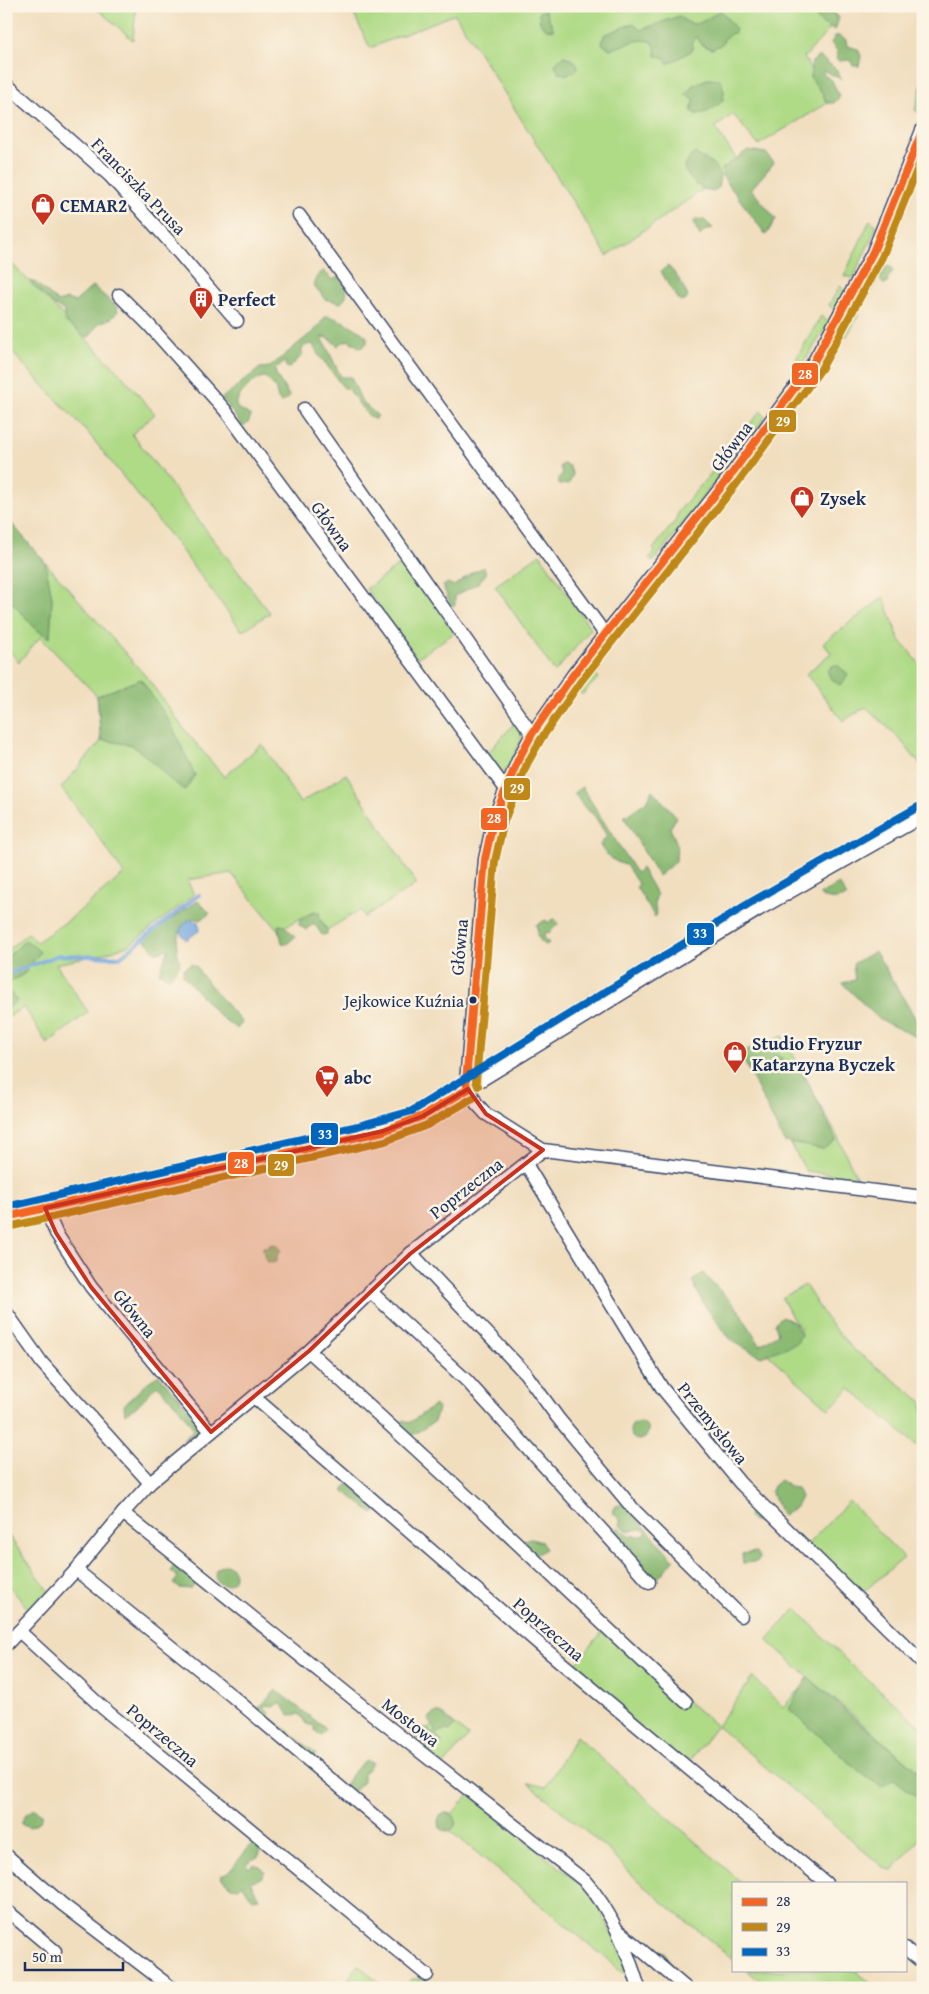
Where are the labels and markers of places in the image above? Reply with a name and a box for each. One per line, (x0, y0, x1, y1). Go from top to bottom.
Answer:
shop icon: CEMAR2 (30, 192, 56, 226)
place label: CEMAR2 (60, 192, 127, 219)
building icon: Perfect (188, 286, 214, 320)
place label: Perfect (218, 286, 276, 313)
shop icon: Zysek (789, 485, 815, 519)
place label: Zysek (820, 485, 867, 512)
place label: Jejkowice Kuźnia (342, 988, 464, 1013)
marker: Jejkowice Kuźnia (468, 995, 478, 1005)
place label: Studio Fryzur Katarzyna Byczek (752, 1030, 896, 1078)
shop icon: Studio Fryzur Katarzyna Byczek (722, 1040, 748, 1074)
supermarket icon: abc (314, 1064, 340, 1098)
place label: abc (344, 1064, 371, 1091)

